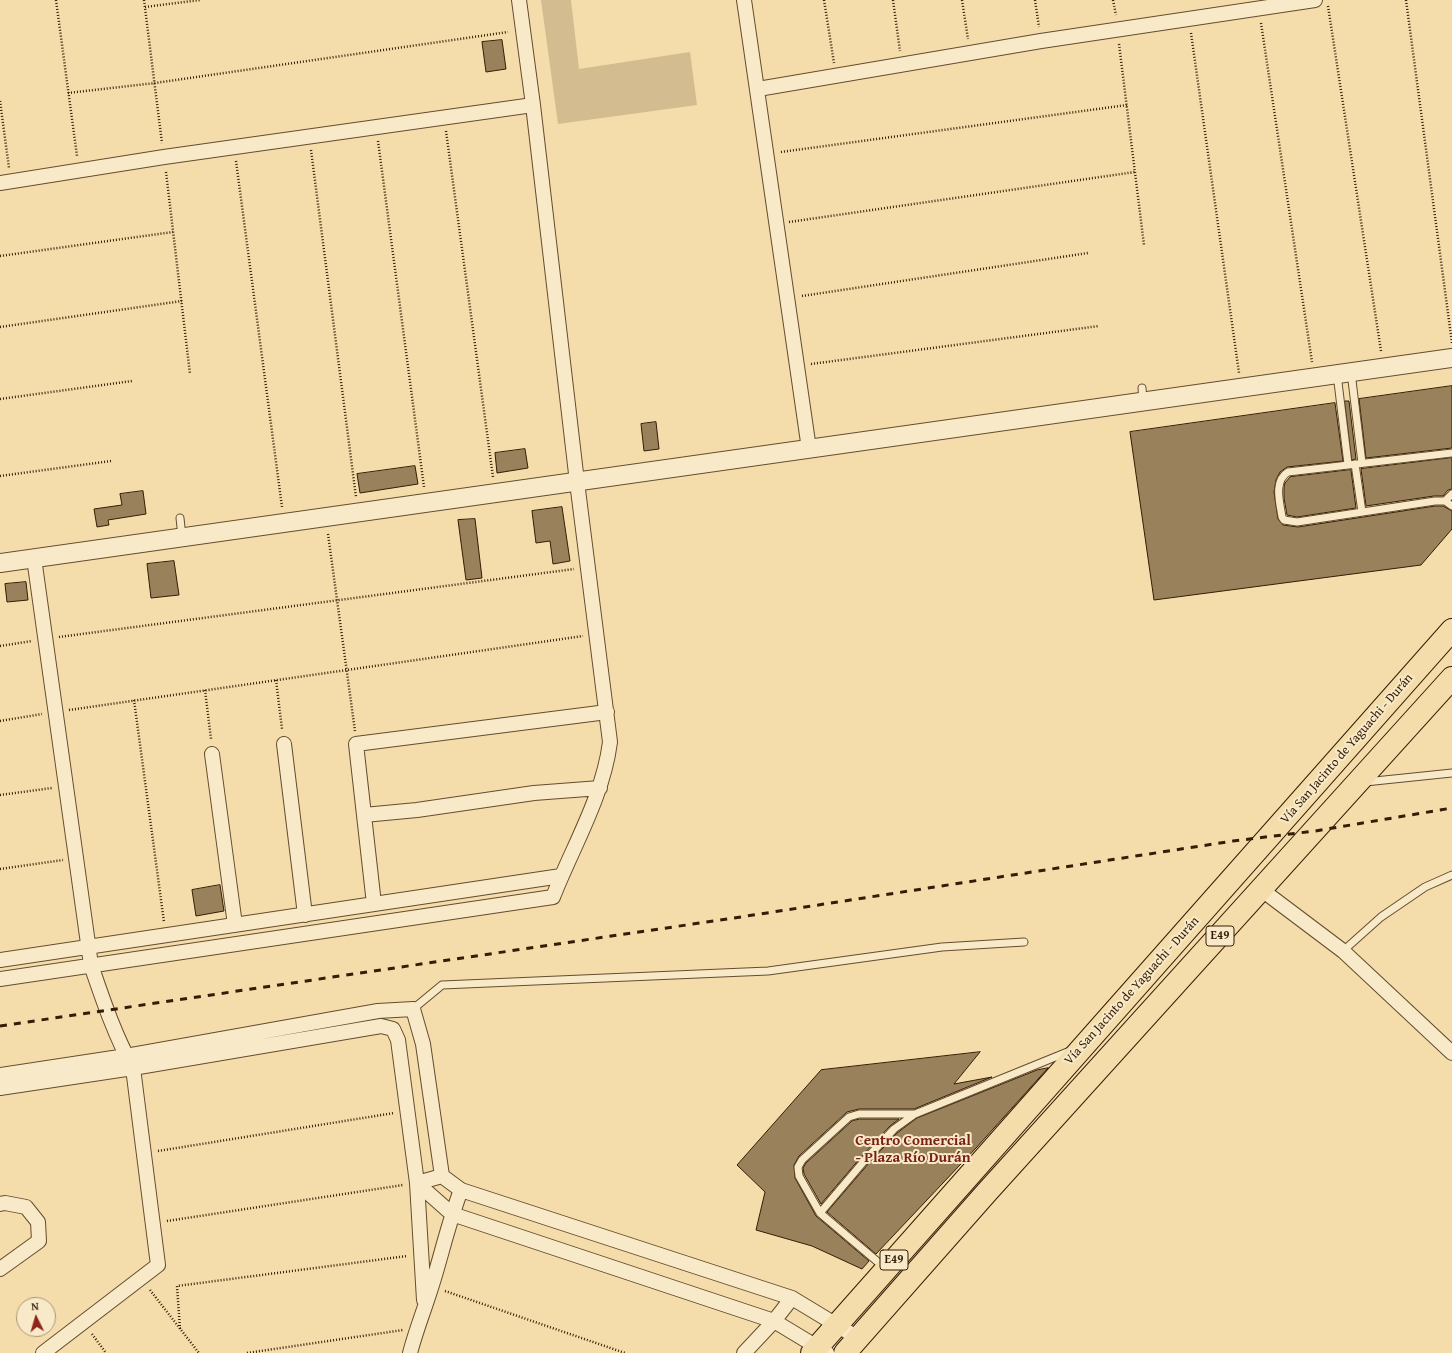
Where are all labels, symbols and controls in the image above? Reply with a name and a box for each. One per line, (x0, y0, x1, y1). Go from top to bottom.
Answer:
street label: Vía San Jacinto de Yaguachi - Durán (1277, 671, 1417, 827)
street label: Vía San Jacinto de Yaguachi - Durán (1061, 914, 1203, 1068)
road number: E49 (1206, 926, 1234, 946)
district label: Centro Comercial - Plaza Río Durán (855, 1132, 971, 1167)
road number: E49 (880, 1250, 908, 1270)
north arrow (16, 1297, 56, 1337)
text: N (31, 1298, 39, 1314)

